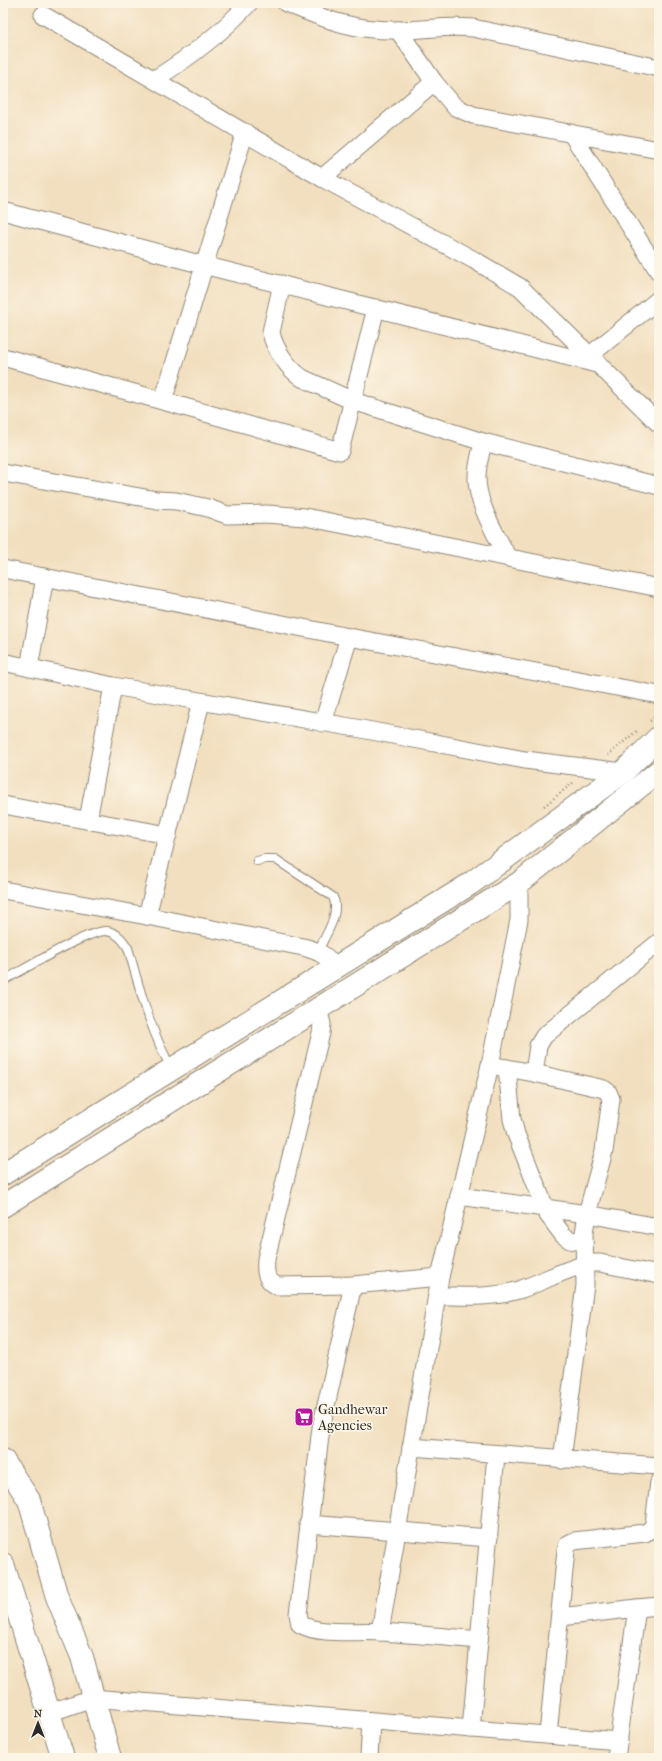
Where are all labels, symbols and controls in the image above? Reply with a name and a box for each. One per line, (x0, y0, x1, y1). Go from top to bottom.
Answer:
place label: Gandhewar Agencies (317, 1401, 387, 1434)
supermarket icon: Gandhewar Agencies (293, 1406, 315, 1428)
north arrow (18, 1703, 58, 1743)
text: N (34, 1707, 43, 1720)

